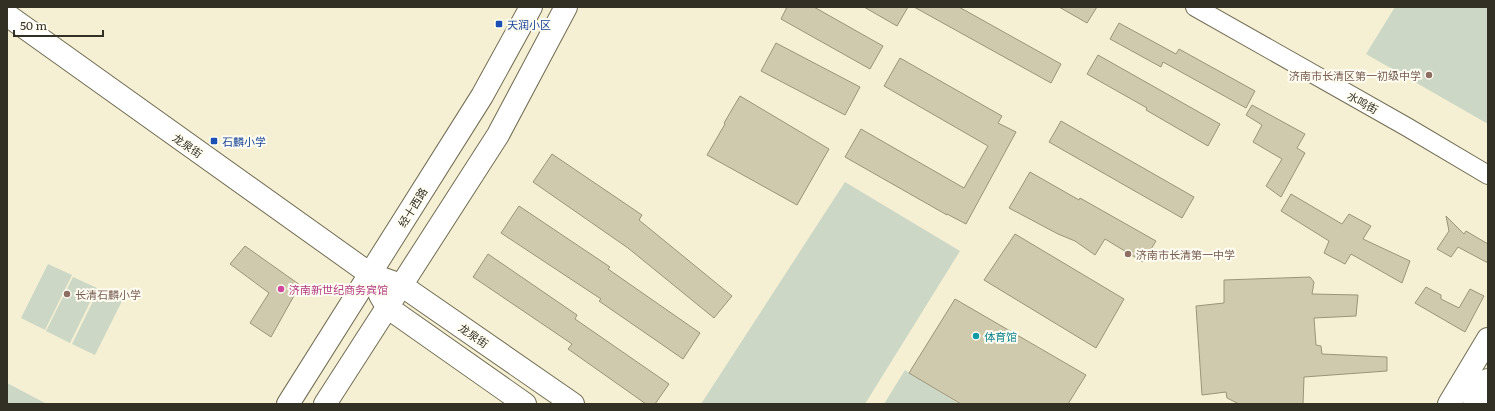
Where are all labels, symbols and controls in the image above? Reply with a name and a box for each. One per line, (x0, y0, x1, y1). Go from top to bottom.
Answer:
scale bar (14, 12, 103, 38)
text: 50 m (20, 16, 47, 34)
place label: 天润小区 (507, 16, 551, 32)
marker: 天润小区 (494, 19, 504, 29)
place label: 济南市长清区第一初级中学 (1289, 67, 1421, 83)
marker: 济南市长清区第一初级中学 (1424, 70, 1434, 80)
street label: 水鸣街 (1345, 87, 1381, 117)
street label: 龙泉街 (170, 129, 206, 161)
place label: 石麟小学 (222, 133, 266, 149)
marker: 石麟小学 (209, 136, 219, 146)
street label: 经十西路 (394, 184, 430, 230)
place label: 济南市长清第一中学 (1136, 246, 1235, 262)
marker: 济南市长清第一中学 (1123, 249, 1133, 259)
place label: 济南新世纪商务宾馆 (289, 281, 388, 297)
marker: 济南新世纪商务宾馆 (276, 284, 286, 294)
place label: 长清石麟小学 (75, 286, 141, 302)
marker: 长清石麟小学 (62, 289, 72, 299)
street label: 龙泉街 (456, 319, 492, 351)
place label: 体育馆 (984, 328, 1017, 344)
marker: 体育馆 (971, 331, 981, 341)

